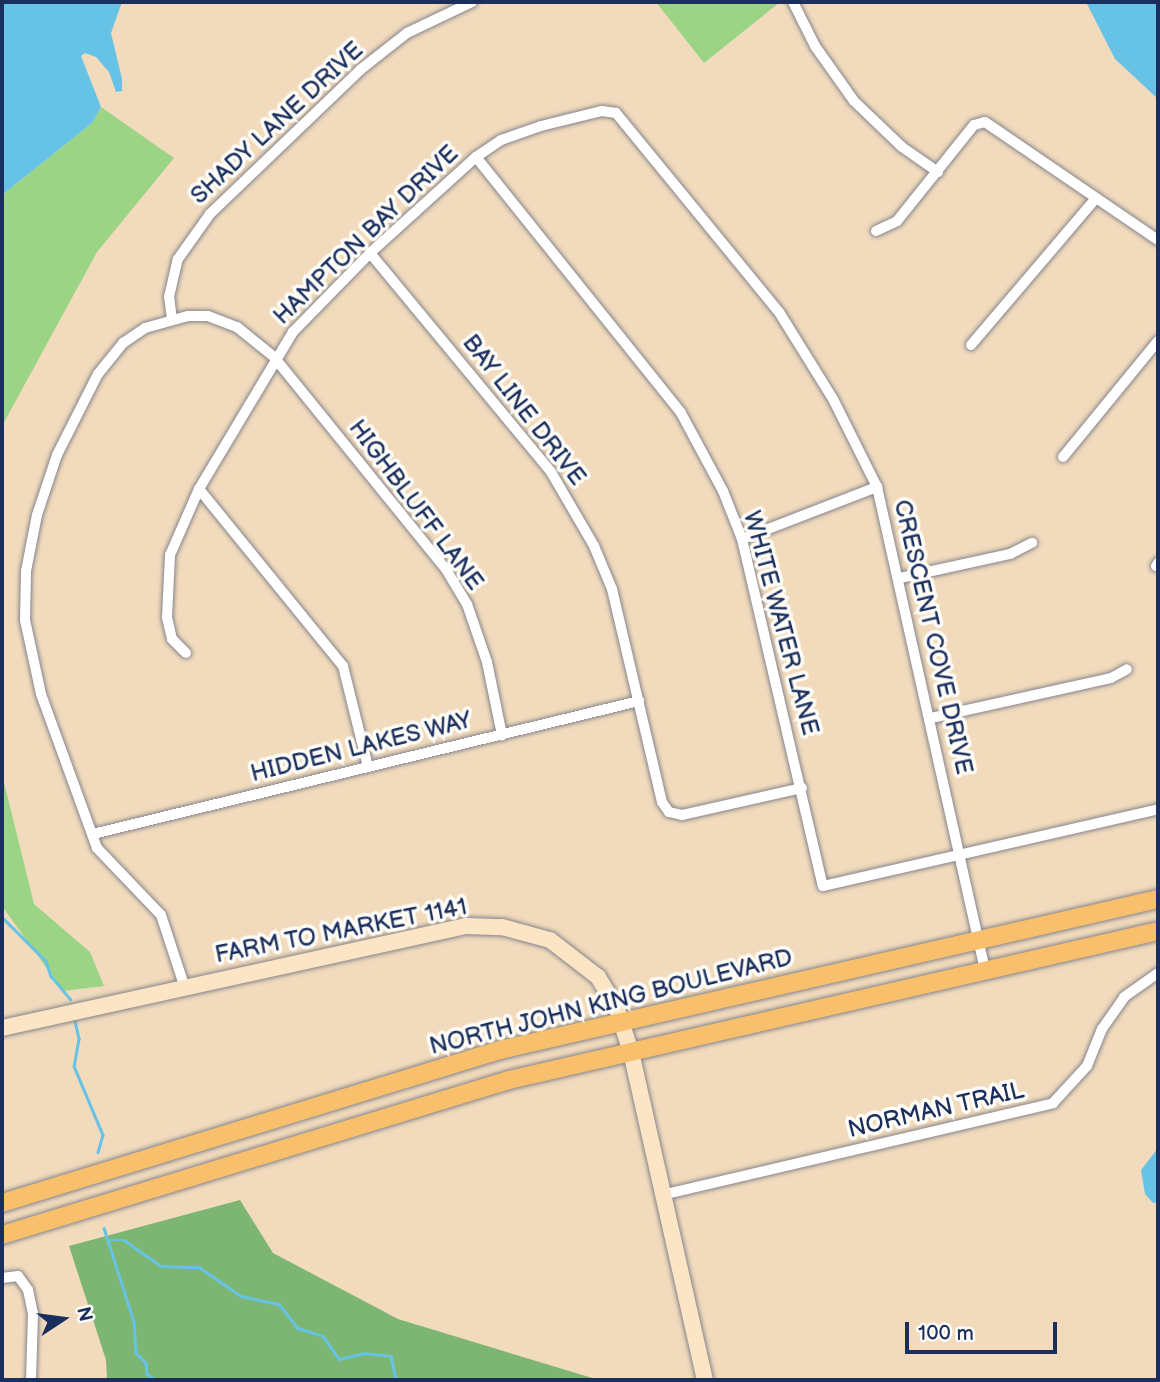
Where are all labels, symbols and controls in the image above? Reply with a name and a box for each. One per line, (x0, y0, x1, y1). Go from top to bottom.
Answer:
street label: SHADY LANE DRIVE (185, 36, 369, 210)
street label: HAMPTON BAY DRIVE (268, 139, 464, 331)
street label: BAY LINE DRIVE (456, 329, 592, 491)
street label: HIGHBLUFF LANE (343, 414, 489, 596)
street label: CRESCENT COVE DRIVE (887, 497, 979, 777)
street label: WHITE WATER LANE (737, 507, 825, 739)
street label: HIDDEN LAKES WAY (247, 706, 475, 788)
street label: FARM TO MARKET 1141 (212, 892, 470, 970)
street label: NORTH JOHN KING BOULEVARD (426, 943, 796, 1061)
street label: NORMAN TRAIL (845, 1076, 1027, 1144)
north arrow (28, 1284, 98, 1354)
text: N (71, 1305, 97, 1324)
scale bar (908, 1308, 1060, 1352)
text: 100 m (918, 1321, 974, 1346)

